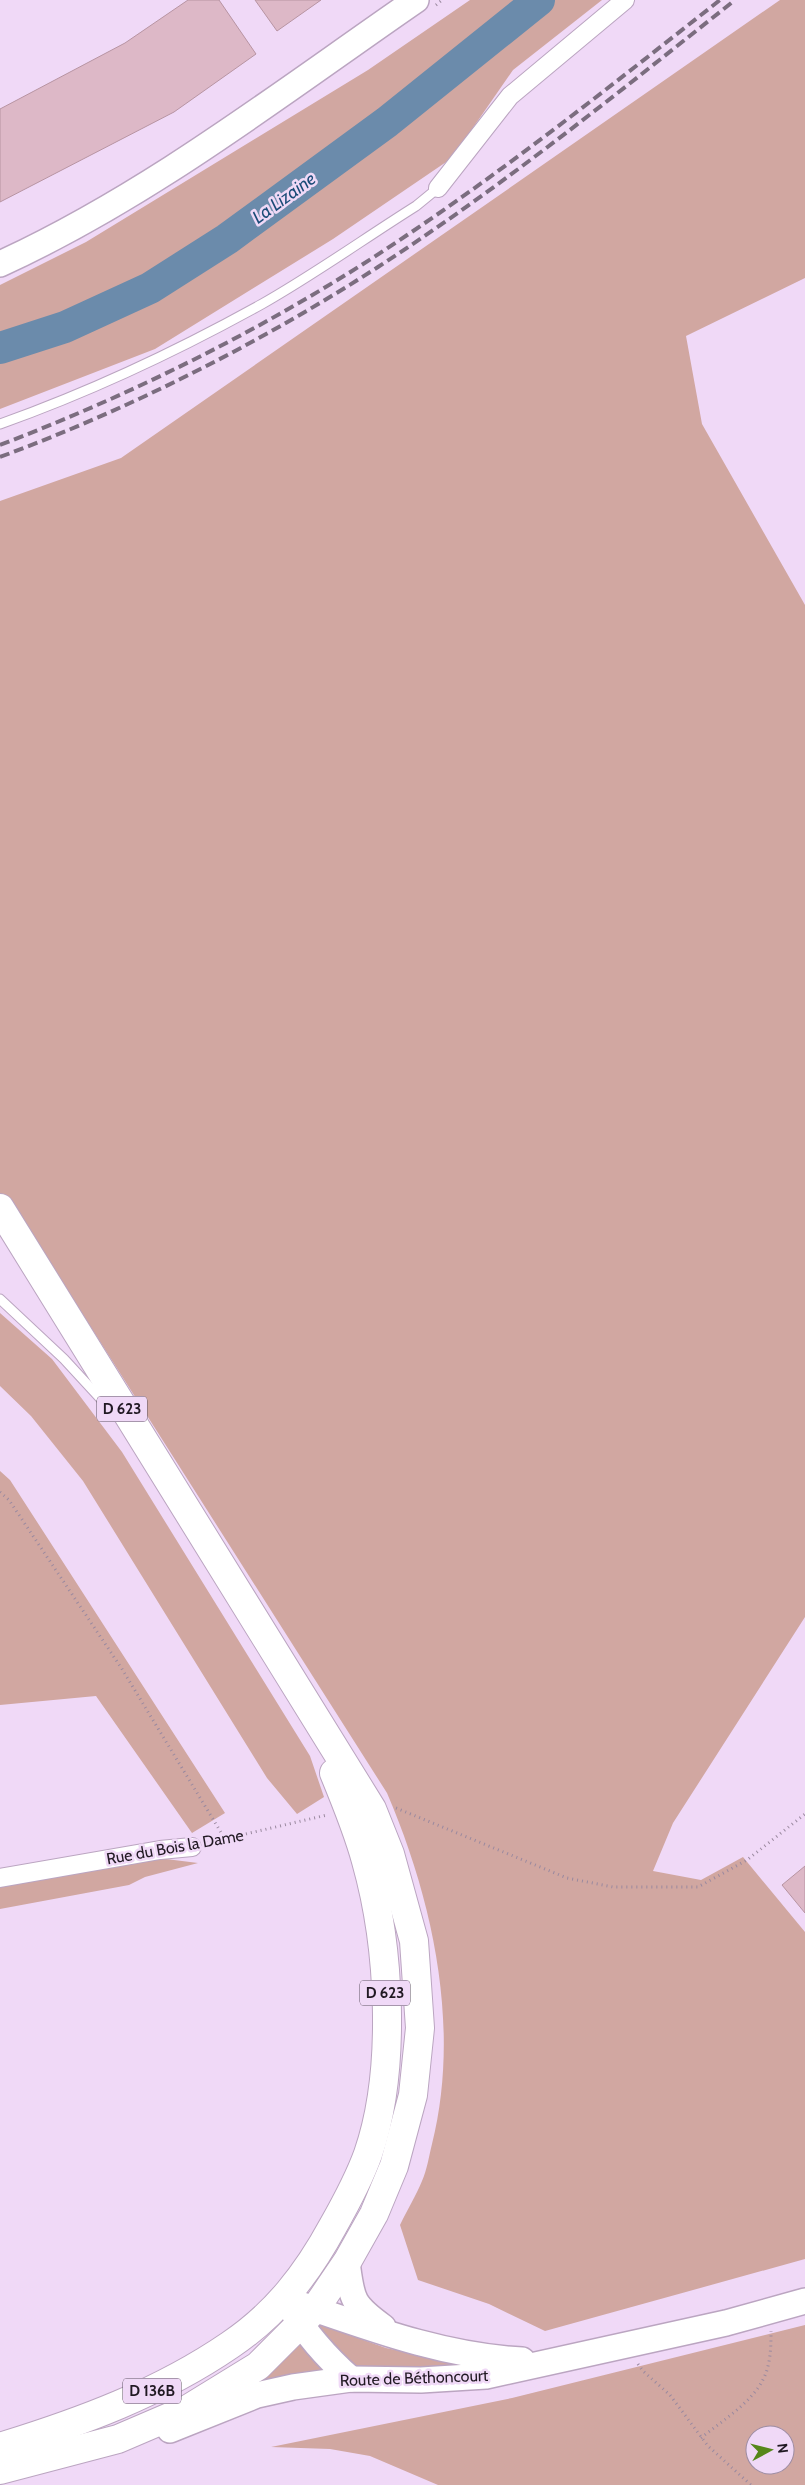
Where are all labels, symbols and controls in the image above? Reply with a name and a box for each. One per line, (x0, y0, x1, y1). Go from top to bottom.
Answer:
water label: La Lizaine (248, 168, 320, 228)
road number: D 623 (97, 1396, 147, 1422)
street label: Rue du Bois la Dame (105, 1826, 245, 1868)
road number: D 623 (360, 1980, 410, 2006)
street label: Route de Béthoncourt (339, 2366, 489, 2390)
road number: D 136B (123, 2378, 181, 2404)
north arrow (745, 2425, 795, 2475)
text: N (773, 2442, 792, 2454)

